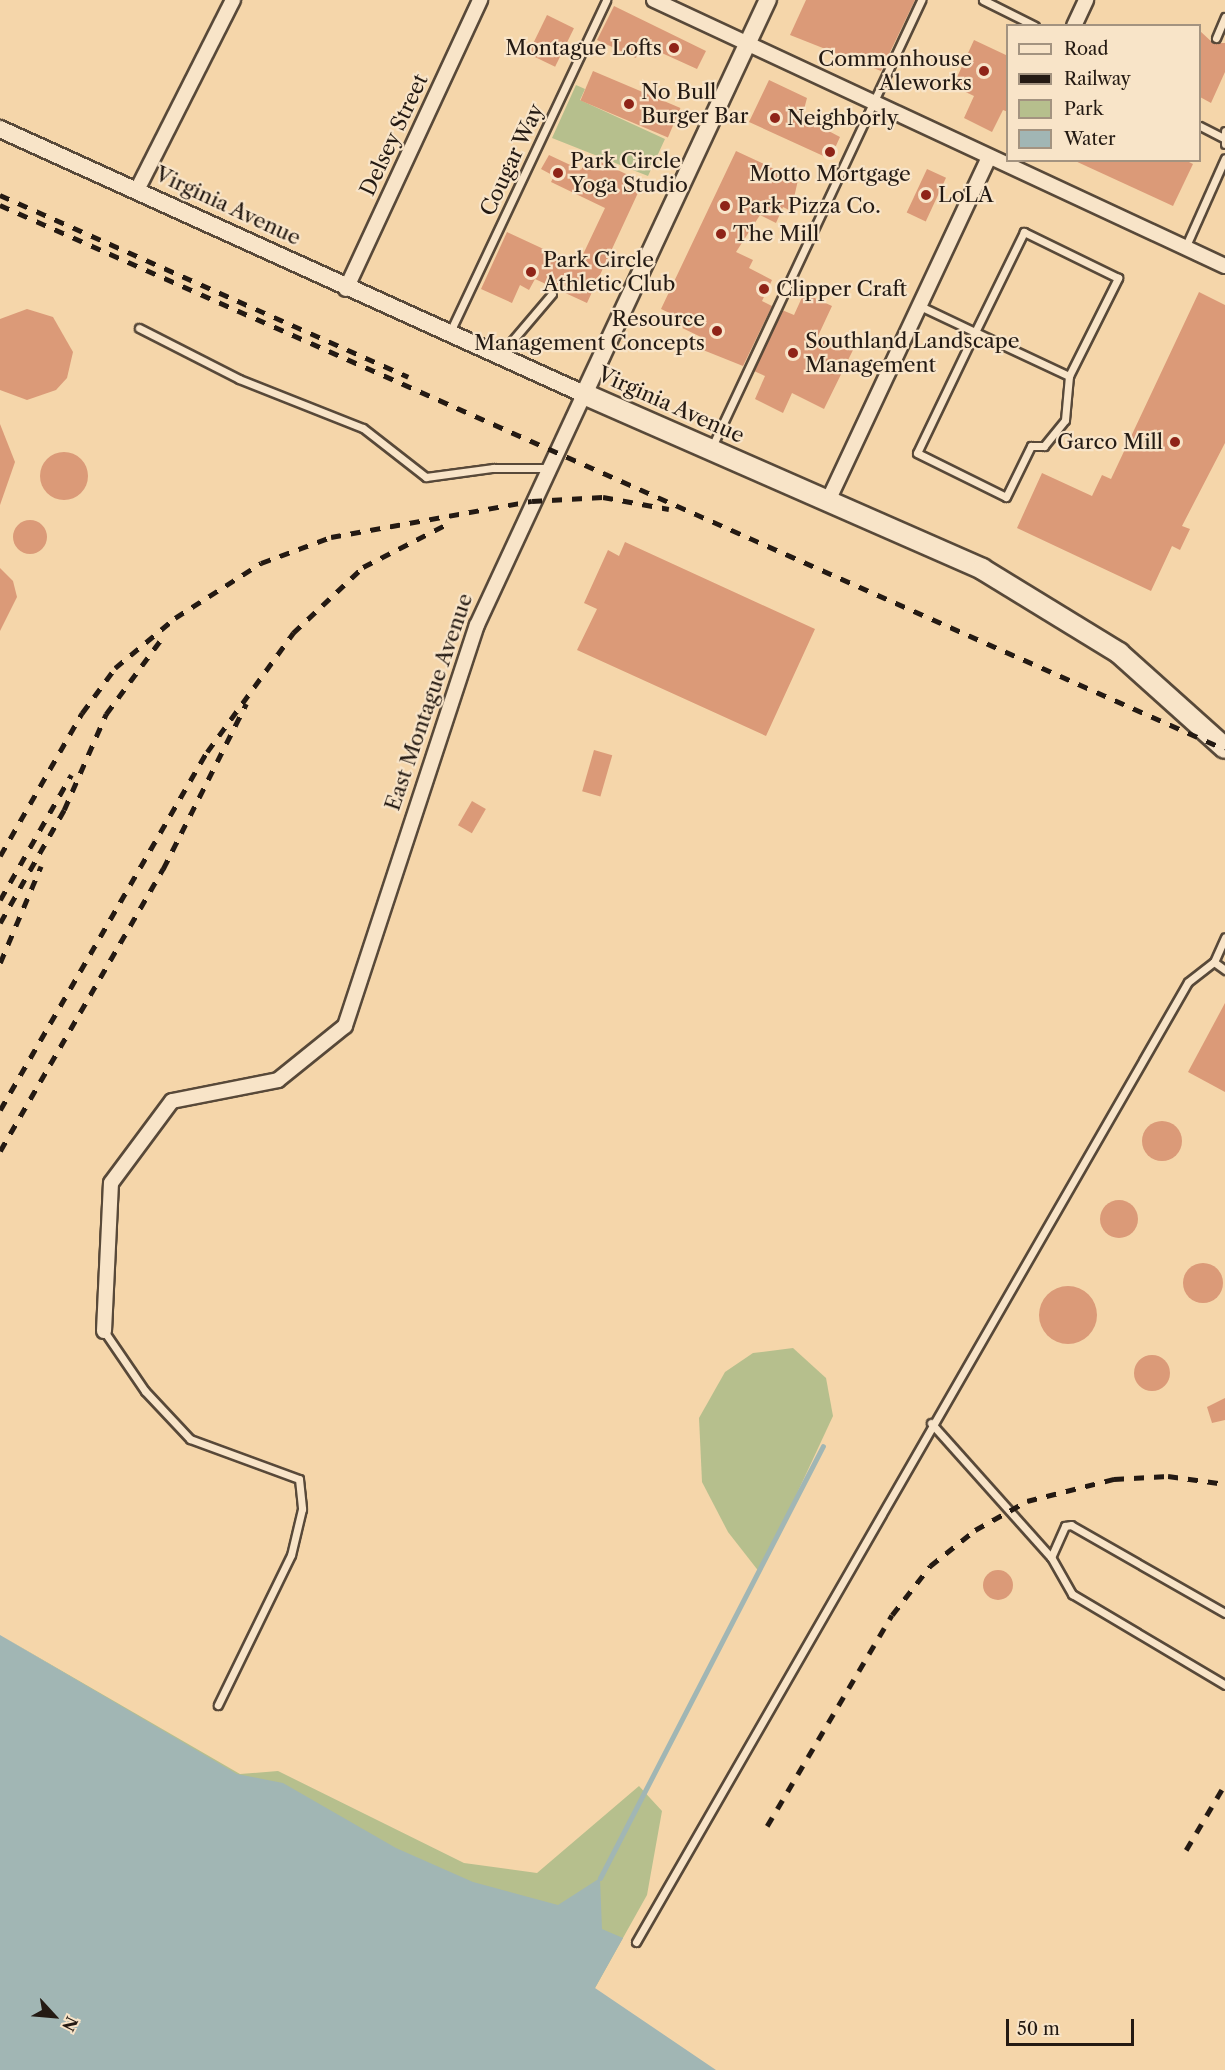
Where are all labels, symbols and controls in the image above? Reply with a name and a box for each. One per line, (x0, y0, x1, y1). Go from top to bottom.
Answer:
legend (1006, 24, 1201, 162)
place label: Montague Lofts (505, 35, 662, 61)
text: Road (1064, 38, 1109, 60)
marker: Montague Lofts (667, 41, 681, 55)
place label: Commonhouse Aleworks (818, 46, 972, 96)
marker: Commonhouse Aleworks (977, 64, 991, 78)
text: Railway (1064, 68, 1131, 90)
street label: Delsey Street (355, 70, 433, 200)
place label: No Bull Burger Bar (641, 79, 749, 129)
marker: No Bull Burger Bar (622, 97, 636, 111)
text: Park (1064, 98, 1103, 120)
street label: Cougar Way (475, 99, 549, 221)
place label: Neighborly (787, 105, 898, 131)
marker: Neighborly (768, 111, 782, 125)
text: Water (1064, 128, 1116, 150)
marker: Motto Mortgage (823, 145, 837, 159)
place label: Park Circle Yoga Studio (570, 148, 688, 198)
street label: Virginia Avenue (151, 161, 305, 251)
place label: Motto Mortgage (749, 161, 911, 187)
marker: Park Circle Yoga Studio (551, 166, 565, 180)
place label: LoLA (938, 182, 993, 208)
marker: LoLA (919, 188, 933, 202)
place label: Park Pizza Co. (737, 193, 881, 219)
marker: Park Pizza Co. (718, 199, 732, 213)
place label: The Mill (733, 221, 819, 247)
marker: The Mill (714, 227, 728, 241)
place label: Park Circle Athletic Club (543, 247, 675, 297)
marker: Park Circle Athletic Club (524, 265, 538, 279)
place label: Clipper Craft (776, 276, 907, 302)
marker: Clipper Craft (757, 282, 771, 296)
place label: Resource Management Concepts (474, 306, 705, 356)
marker: Resource Management Concepts (710, 324, 724, 338)
place label: Southland Landscape Management (805, 328, 1020, 378)
marker: Southland Landscape Management (786, 346, 800, 360)
street label: Virginia Avenue (593, 361, 749, 449)
place label: Garco Mill (1057, 429, 1163, 455)
marker: Garco Mill (1168, 435, 1182, 449)
street label: East Montague Avenue (380, 590, 478, 814)
north arrow (24, 1986, 84, 2046)
scale bar (1009, 2007, 1136, 2045)
text: N (58, 2013, 82, 2035)
text: 50 m (1017, 2018, 1060, 2040)

